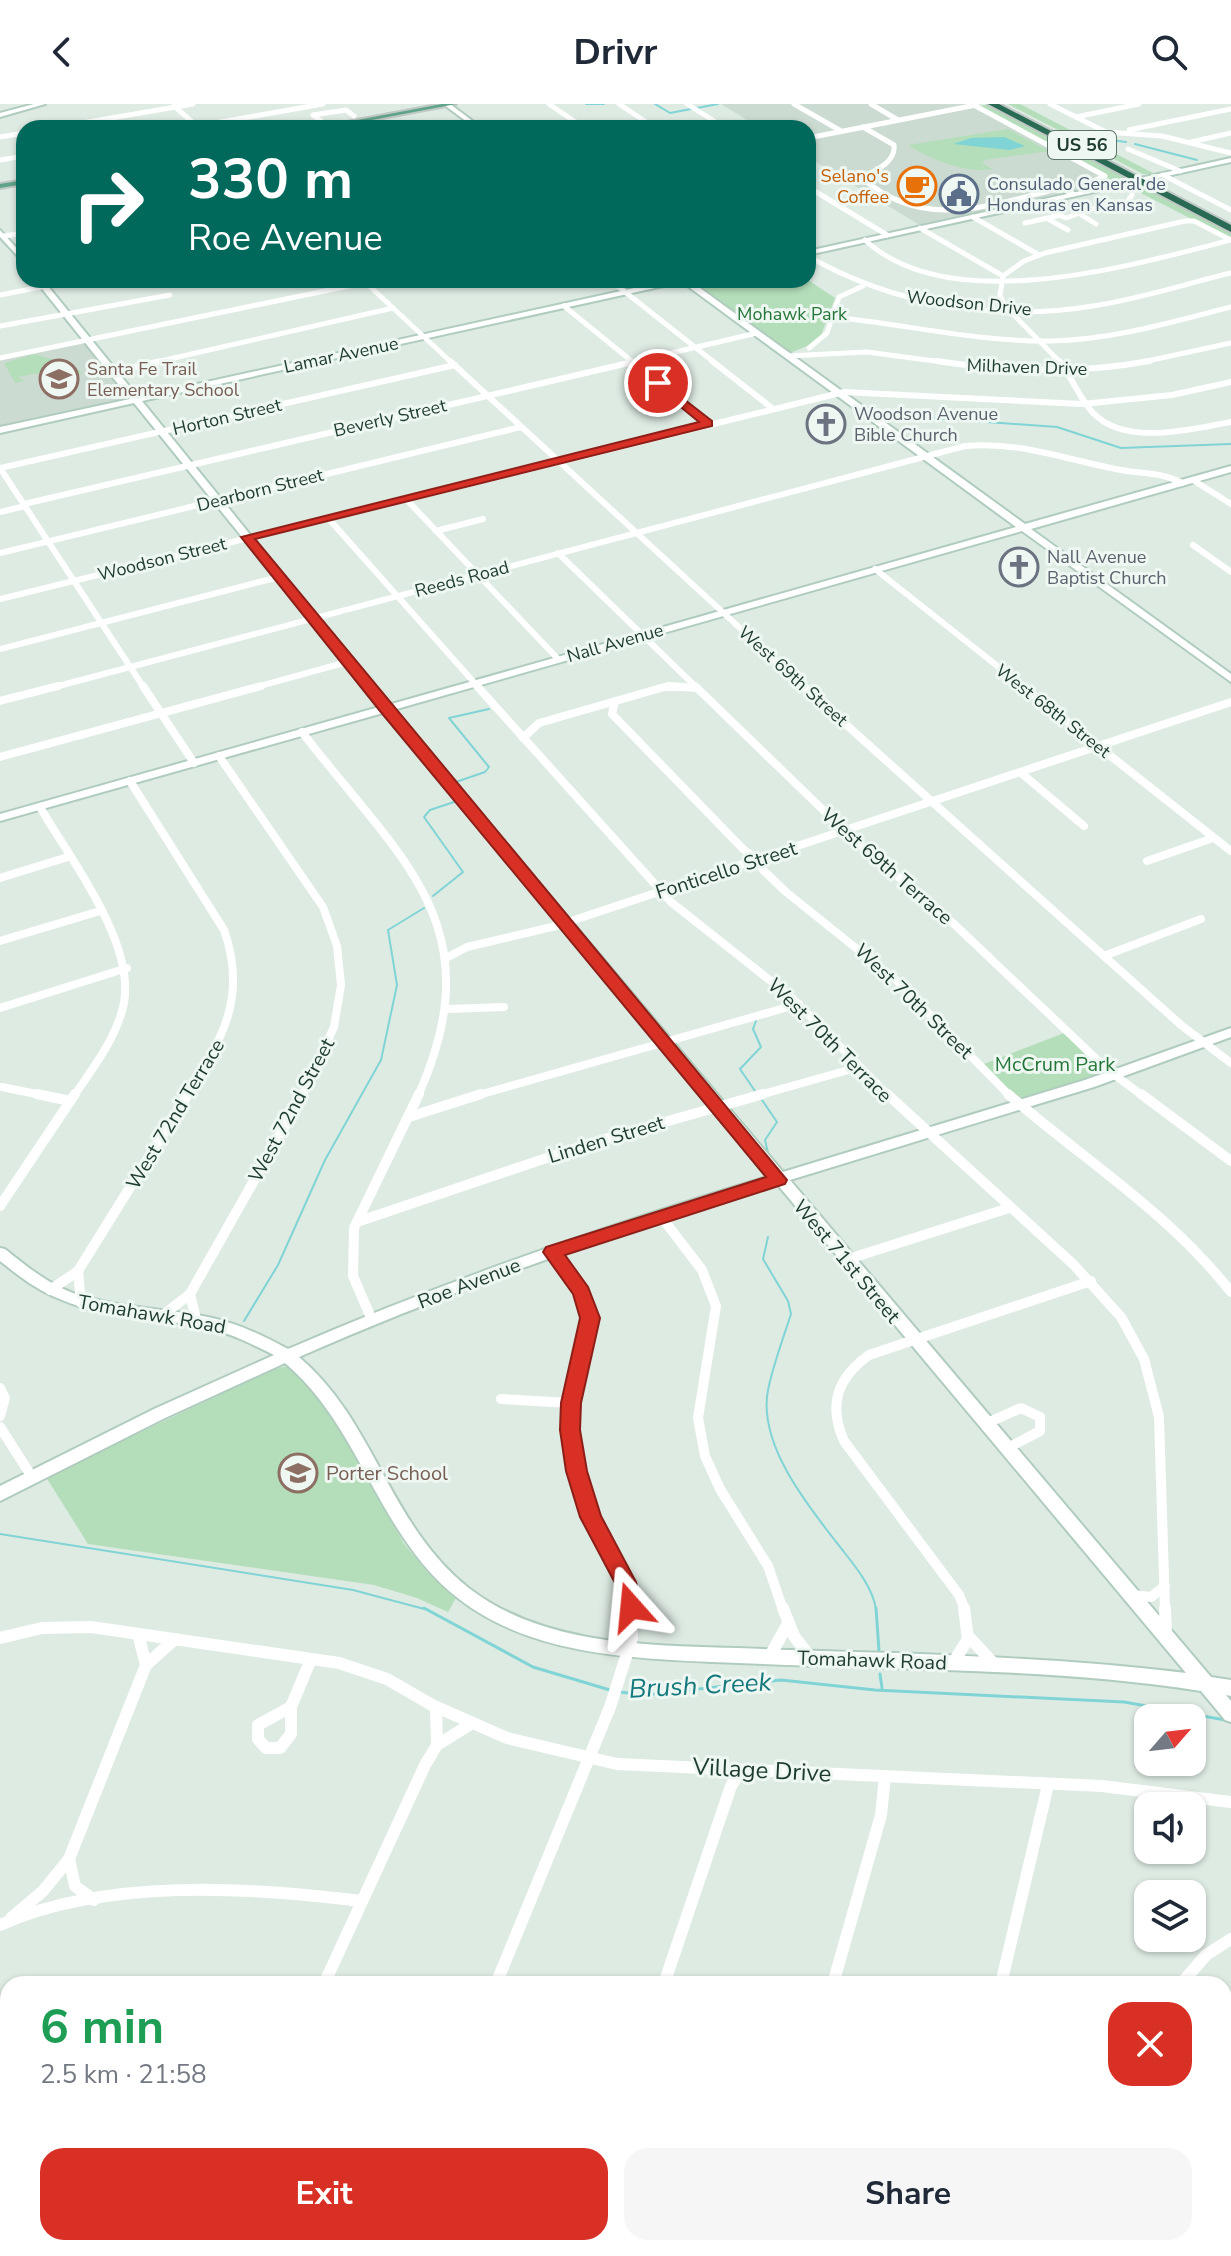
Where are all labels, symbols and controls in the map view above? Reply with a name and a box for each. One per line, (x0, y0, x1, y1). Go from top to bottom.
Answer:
text: Drivr (574, 28, 657, 77)
icon: back (40, 30, 84, 74)
icon: search (1147, 30, 1191, 74)
road number: US 56 (1048, 131, 1116, 159)
text: 330 m (188, 141, 353, 218)
icon: right (56, 152, 160, 256)
place label: Selano's Coffee (821, 164, 889, 209)
cafe icon: Selano's Coffee (896, 165, 938, 207)
place label: Consulado General de Honduras en Kansas (987, 172, 1166, 217)
public building icon: Consulado General de Honduras en Kansas (938, 173, 980, 215)
text: Roe Avenue (188, 214, 383, 263)
street label: Woodson Drive (905, 285, 1033, 321)
park label: Mohawk Park (737, 302, 848, 326)
street label: Lamar Avenue (281, 331, 401, 379)
pin (624, 349, 692, 417)
street label: Milhaven Drive (966, 353, 1088, 381)
place label: Santa Fe Trail Elementary School (87, 357, 240, 402)
school or university icon: Santa Fe Trail Elementary School (38, 358, 80, 400)
icon: arrive (636, 361, 680, 405)
street label: Horton Street (170, 393, 284, 441)
street label: Beverly Street (331, 393, 449, 443)
place label: Woodson Avenue Bible Church (854, 402, 998, 447)
church icon: Woodson Avenue Bible Church (805, 403, 847, 445)
street label: Dearborn Street (194, 462, 327, 517)
street label: Woodson Street (95, 531, 230, 587)
place label: Nall Avenue Baptist Church (1047, 545, 1166, 590)
church icon: Nall Avenue Baptist Church (998, 546, 1040, 588)
street label: Reeds Road (412, 555, 512, 603)
street label: Nall Avenue (564, 618, 666, 668)
street label: West 69th Street (733, 620, 853, 732)
street label: West 68th Street (991, 659, 1116, 764)
street label: West 69th Terrace (815, 802, 958, 931)
street label: Fonticello Street (652, 835, 801, 906)
street label: West 70th Street (848, 938, 980, 1066)
street label: West 70th Terrace (761, 972, 898, 1109)
street label: West 72nd Street (242, 1032, 341, 1187)
street label: West 72nd Terrace (120, 1034, 231, 1194)
park label: McCrum Park (995, 1051, 1116, 1078)
street label: Linden Street (545, 1109, 669, 1170)
street label: West 71st Street (787, 1194, 907, 1330)
street label: Roe Avenue (414, 1251, 524, 1315)
street label: Tomahawk Road (76, 1288, 228, 1341)
school or university icon: Porter School (277, 1452, 319, 1494)
place label: Porter School (326, 1460, 448, 1487)
position arrow (589, 1565, 673, 1649)
street label: Tomahawk Road (797, 1644, 947, 1677)
water label: Brush Creek (628, 1664, 773, 1707)
north arrow (1134, 1704, 1206, 1776)
map controls (1134, 1704, 1206, 1952)
street label: Village Drive (691, 1750, 832, 1790)
button: sound (1134, 1792, 1206, 1864)
button: layers (1134, 1880, 1206, 1952)
text: 6 min (40, 1994, 164, 2060)
button: close (1108, 2002, 1192, 2086)
text: 2.5 km · 21:58 (40, 2057, 207, 2092)
button: Exit (40, 2148, 608, 2240)
button: Share (624, 2148, 1192, 2240)

